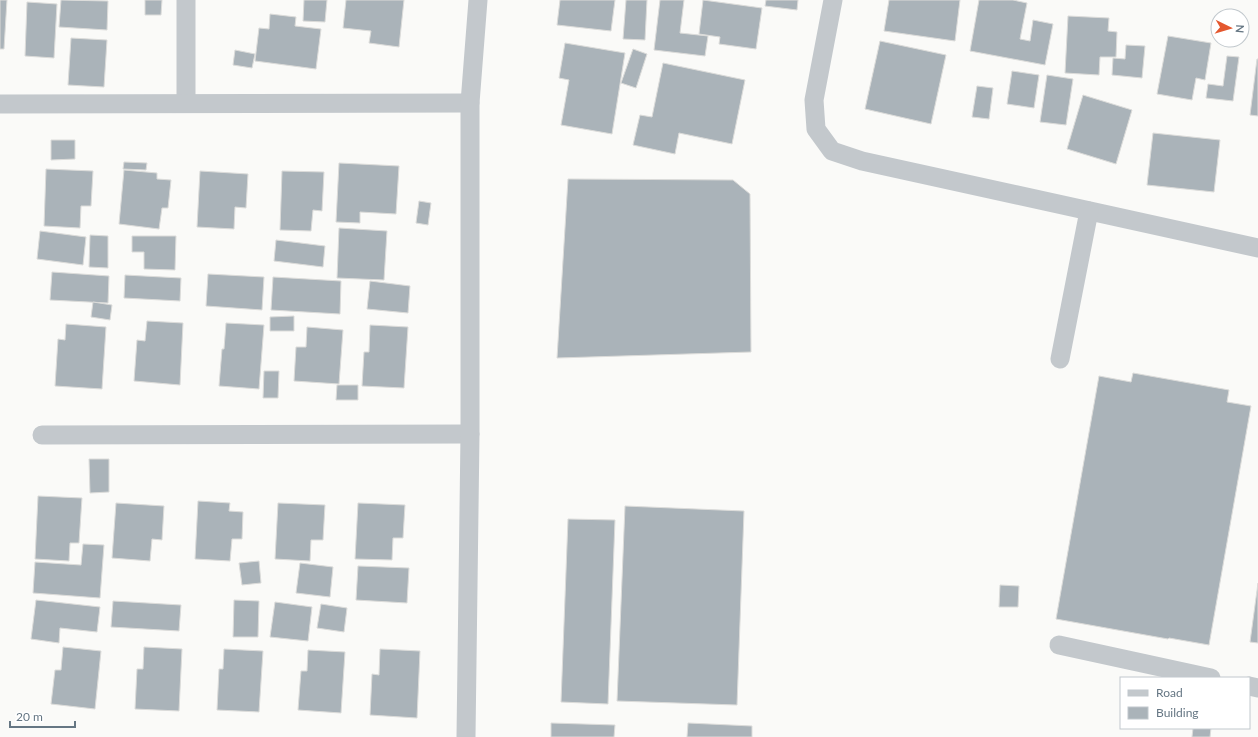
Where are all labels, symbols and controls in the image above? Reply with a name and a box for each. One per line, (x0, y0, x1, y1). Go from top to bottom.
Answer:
north arrow (1210, 8, 1250, 48)
text: N (1234, 24, 1247, 34)
legend (1120, 677, 1250, 729)
text: Road (1156, 685, 1183, 700)
scale bar (10, 703, 75, 729)
text: Building (1156, 705, 1199, 720)
text: 20 m (16, 709, 43, 724)

